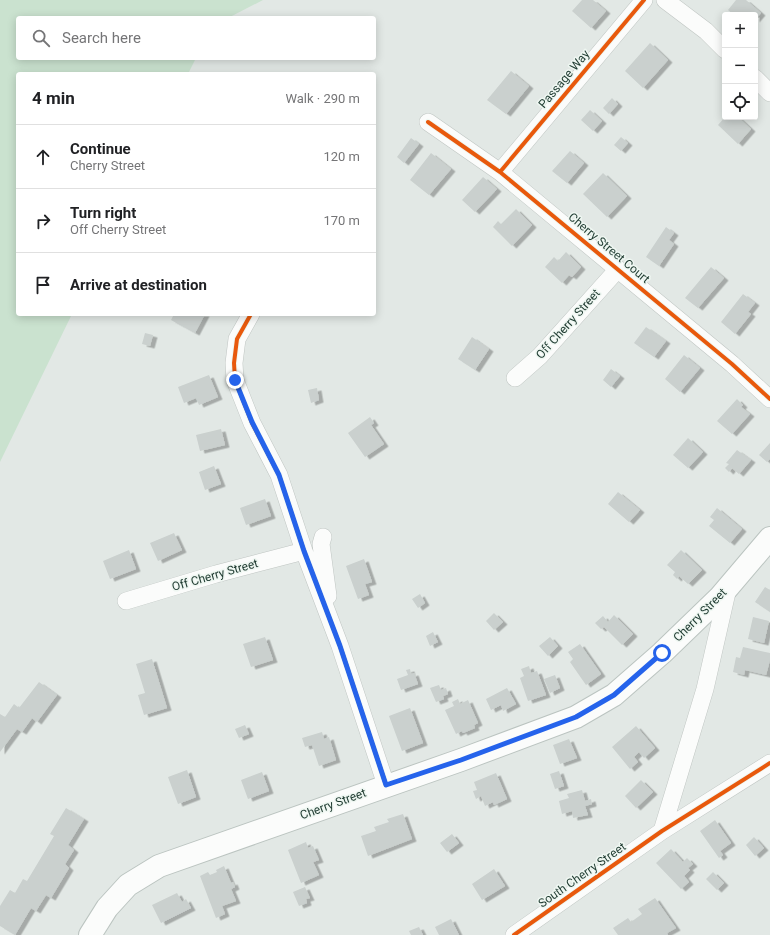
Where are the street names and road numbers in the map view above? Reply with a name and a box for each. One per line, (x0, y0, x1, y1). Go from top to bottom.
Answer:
street label: Passage Way (536, 47, 593, 111)
street label: Cherry Street Court (565, 210, 653, 286)
street label: Off Cherry Street (533, 286, 603, 362)
street label: Off Cherry Street (170, 556, 260, 594)
street label: Cherry Street (671, 585, 730, 644)
street label: Cherry Street (298, 786, 368, 822)
street label: South Cherry Street (536, 840, 628, 910)

